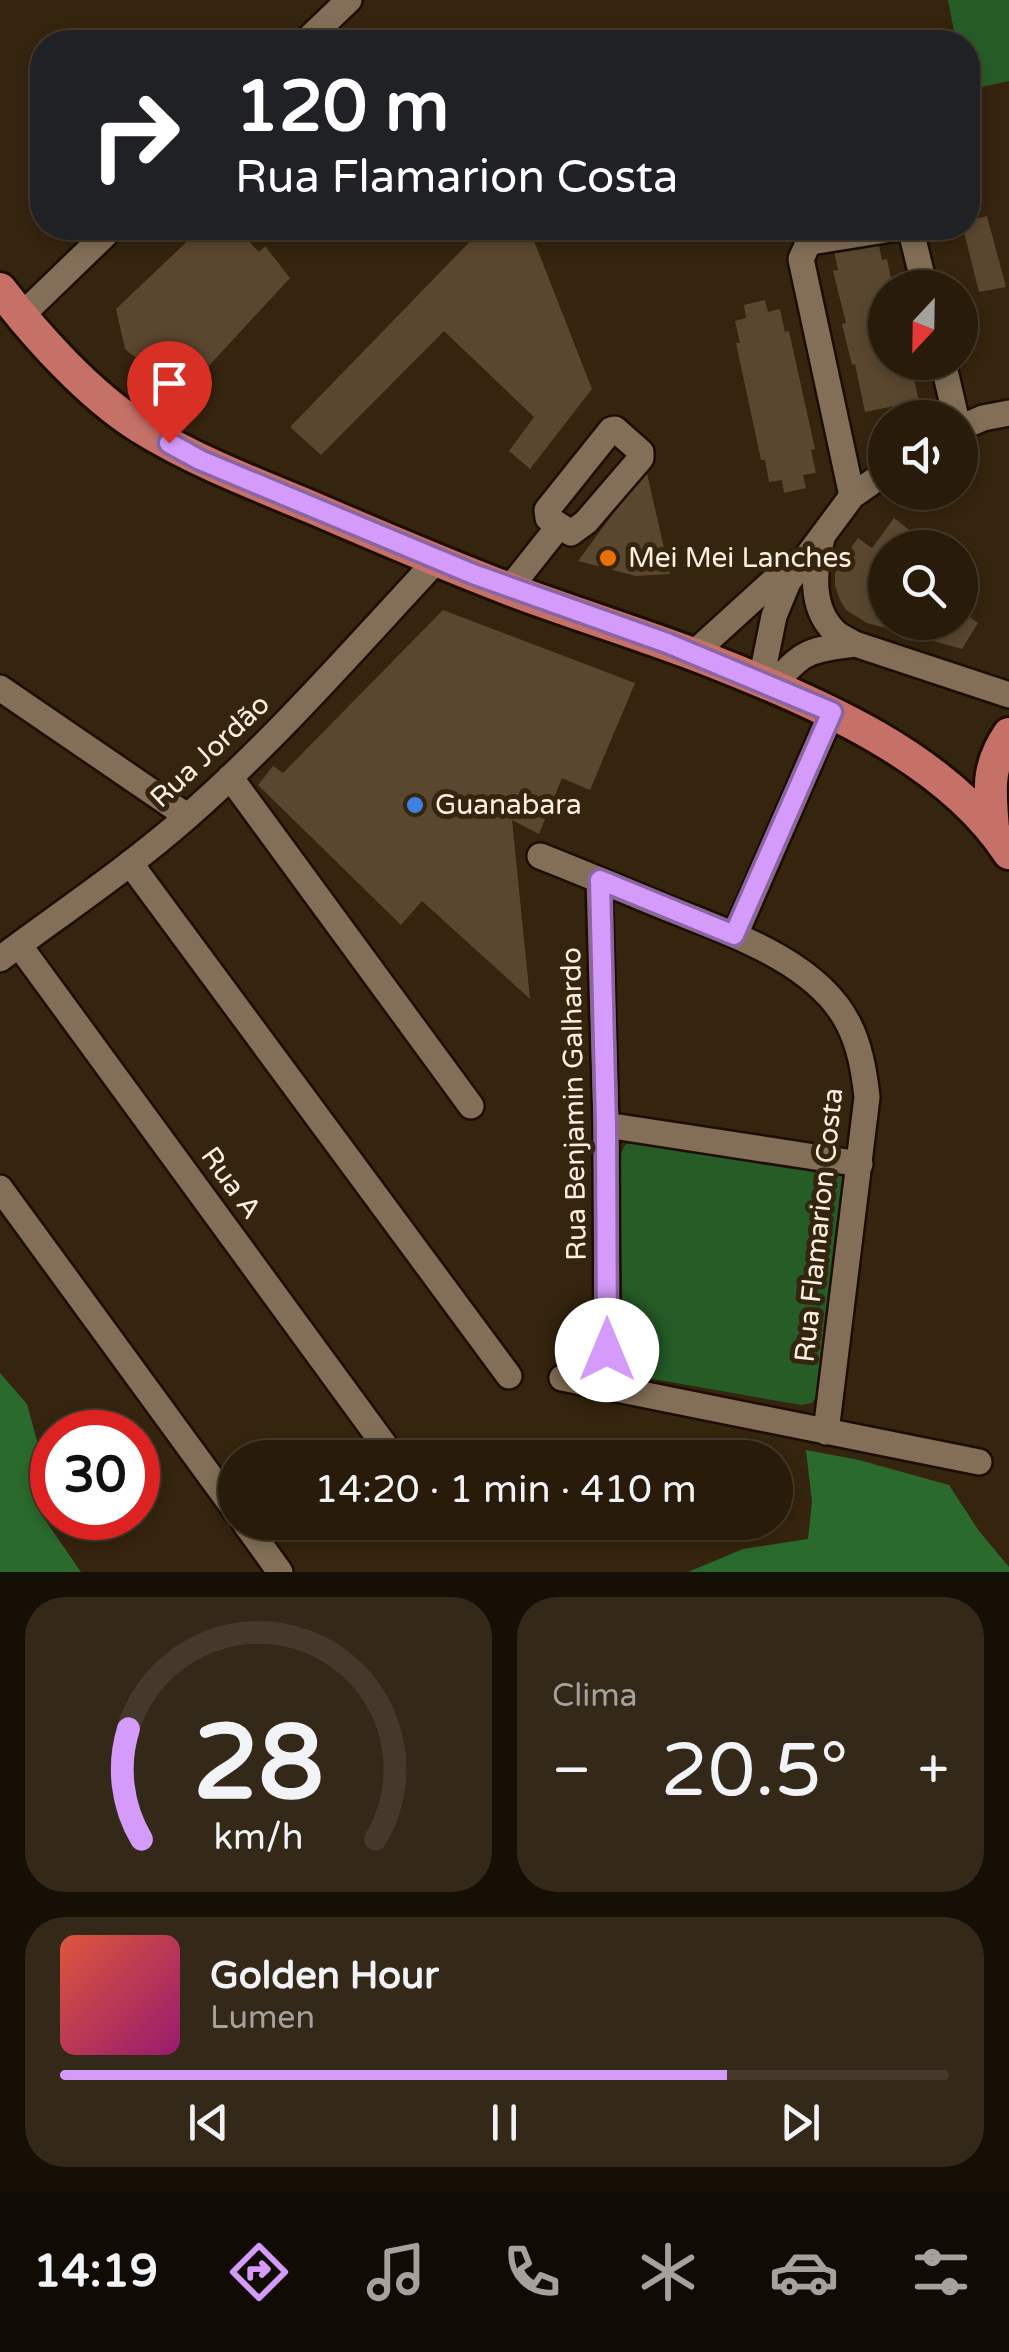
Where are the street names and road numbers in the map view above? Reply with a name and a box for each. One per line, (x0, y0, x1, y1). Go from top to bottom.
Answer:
street label: Rua Jordão (143, 687, 277, 815)
street label: Rua Benjamin Galhardo (554, 947, 594, 1261)
street label: Rua Flamarion Costa (788, 1086, 850, 1364)
street label: Rua A (193, 1140, 269, 1226)

